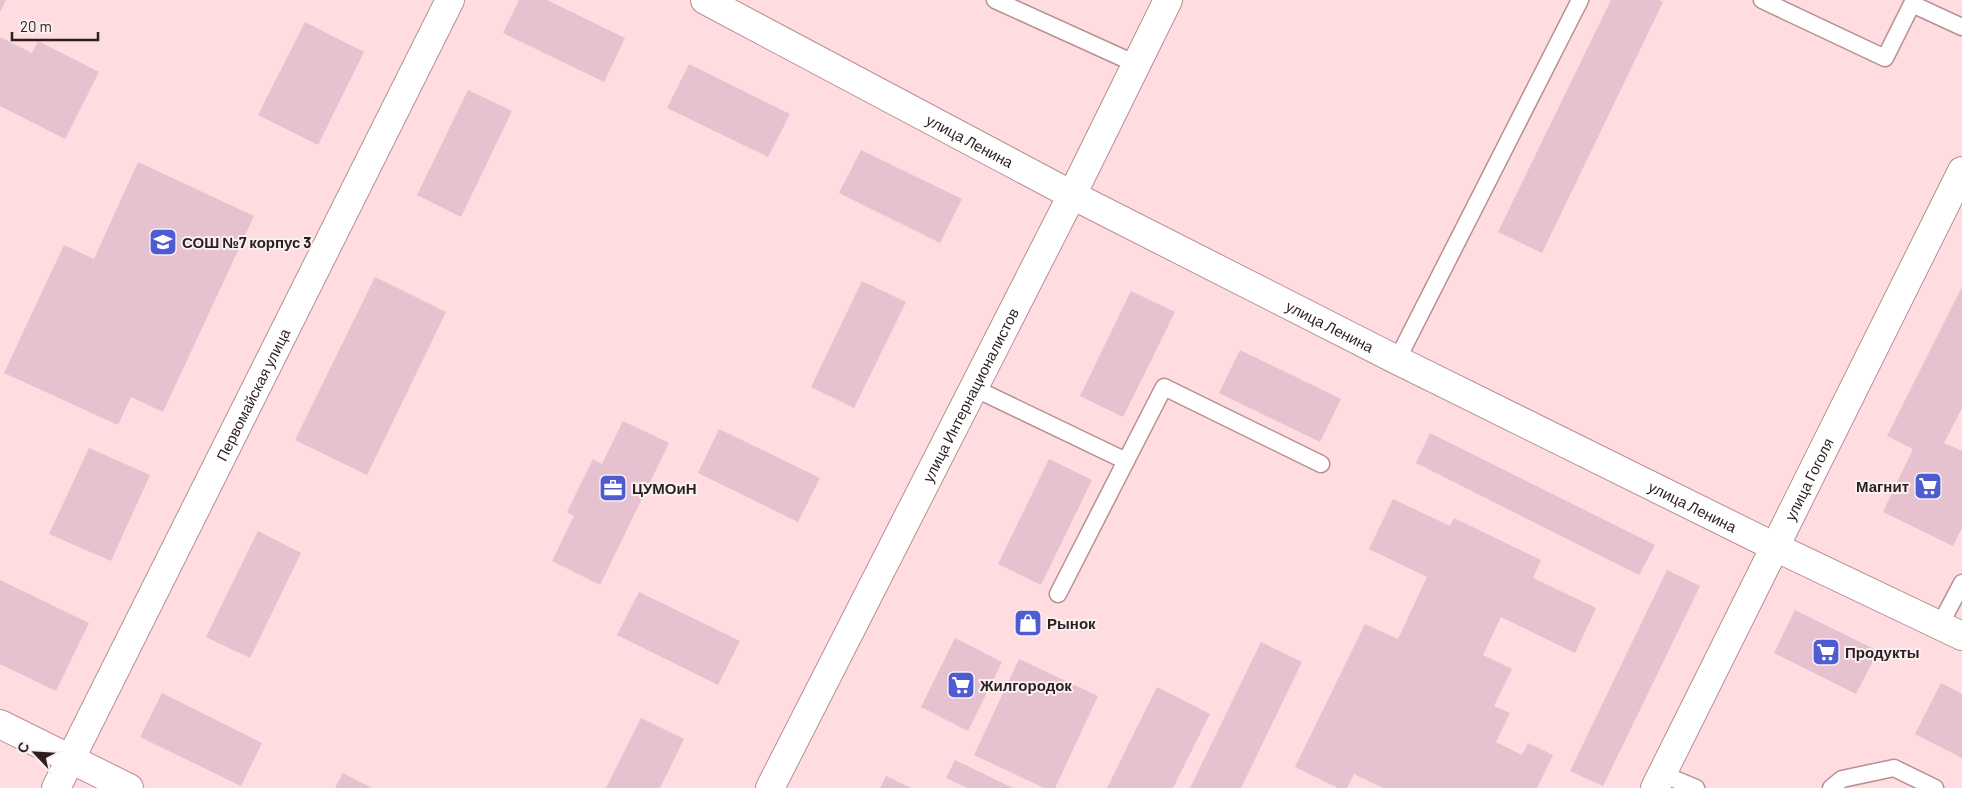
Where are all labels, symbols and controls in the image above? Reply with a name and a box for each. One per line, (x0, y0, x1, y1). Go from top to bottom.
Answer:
scale bar (12, 10, 99, 42)
text: 20 m (20, 17, 52, 35)
street label: улица Ленина (923, 110, 1017, 171)
school or university icon: СОШ №7 корпус 3 (148, 227, 178, 257)
place label: СОШ №7 корпус 3 (182, 233, 311, 251)
street label: улица Ленина (1283, 296, 1377, 356)
street label: улица Интернационалистов (918, 305, 1022, 485)
street label: Первомайская улица (212, 325, 294, 464)
street label: улица Гоголя (1781, 435, 1837, 523)
supermarket icon: Магнит (1913, 471, 1943, 501)
office icon: ЦУМОиН (598, 473, 628, 503)
street label: улица Ленина (1646, 477, 1740, 536)
place label: Магнит (1856, 477, 1909, 495)
place label: ЦУМОиН (632, 479, 697, 497)
shop icon: Рынок (1013, 608, 1043, 638)
place label: Рынок (1047, 614, 1096, 632)
supermarket icon: Продукты (1811, 637, 1841, 667)
place label: Продукты (1845, 643, 1920, 661)
supermarket icon: Жилгородок (946, 670, 976, 700)
place label: Жилгородок (979, 676, 1072, 694)
north arrow (10, 728, 60, 778)
text: С (13, 739, 33, 755)

